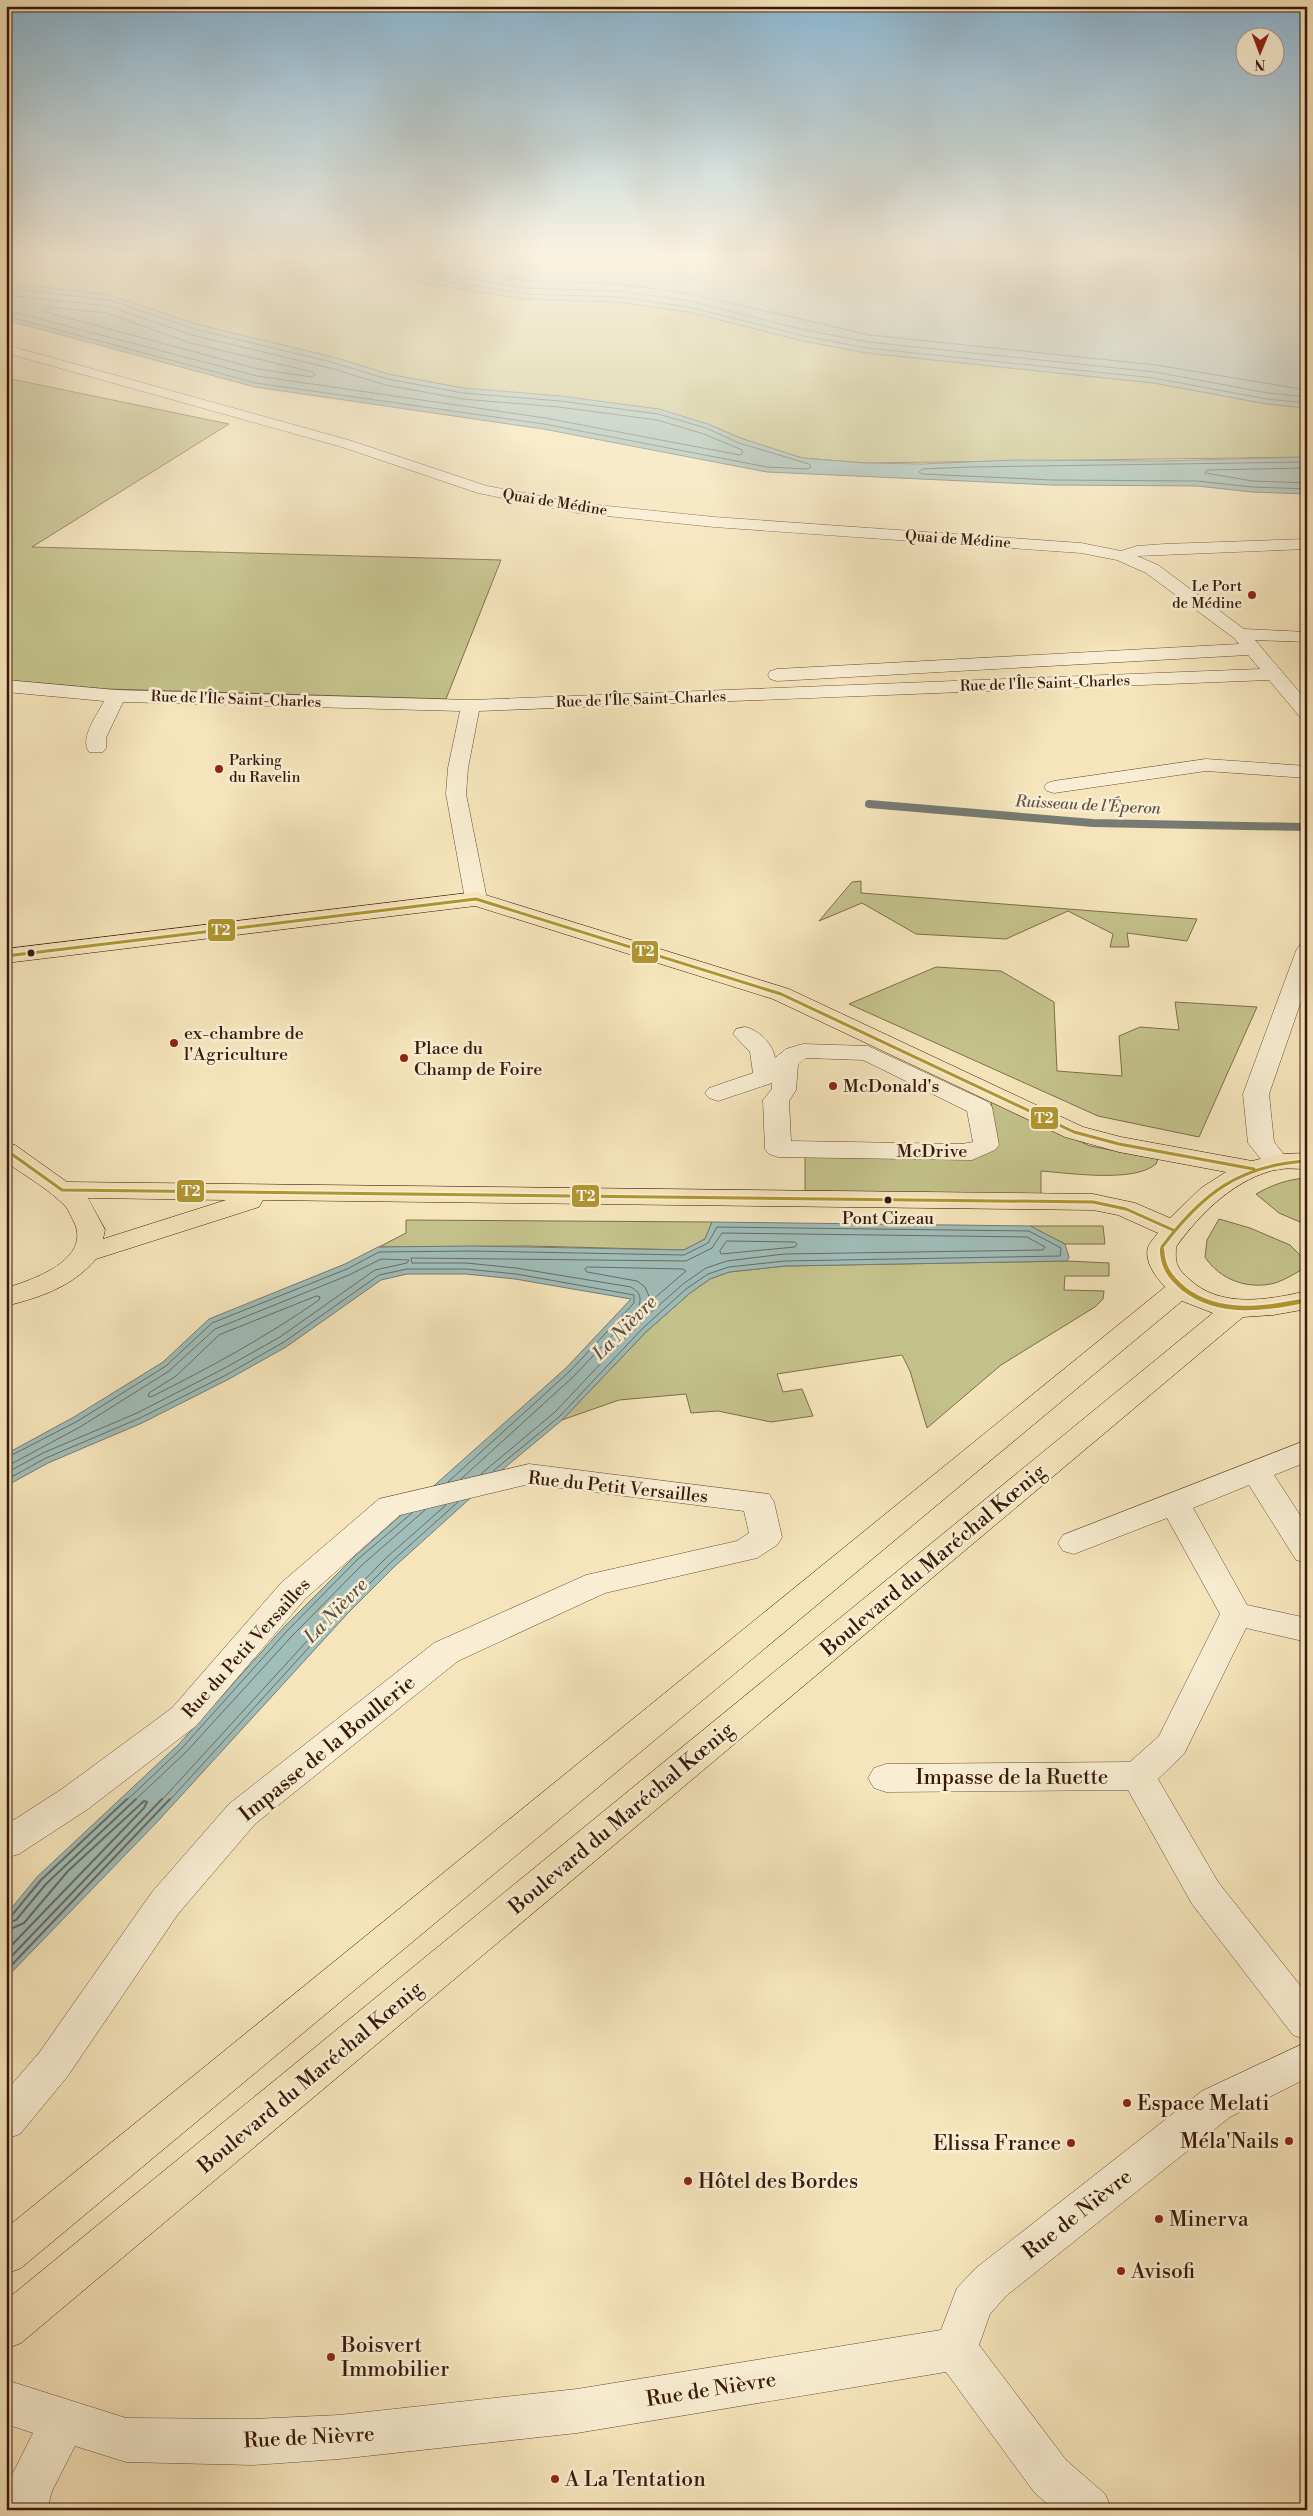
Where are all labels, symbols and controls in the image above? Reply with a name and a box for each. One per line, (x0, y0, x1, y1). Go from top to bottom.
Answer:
north arrow (1236, 28, 1286, 78)
text: N (1254, 55, 1265, 73)
street label: Quai de Médine (501, 485, 609, 520)
street label: Quai de Médine (904, 526, 1011, 553)
place label: Le Port de Médine (1172, 577, 1243, 613)
marker: Le Port de Médine (1246, 589, 1258, 601)
street label: Rue de l'Île Saint-Charles (959, 670, 1131, 696)
street label: Rue de l'Île Saint-Charles (150, 686, 322, 712)
street label: Rue de l'Île Saint-Charles (555, 686, 727, 712)
place label: Parking du Ravelin (229, 751, 301, 787)
marker: Parking du Ravelin (213, 763, 225, 775)
water label: Ruisseau de l'Éperon (1014, 789, 1162, 819)
line badge: T2 (207, 918, 236, 942)
text: T2 (212, 922, 231, 940)
line badge: T2 (631, 940, 659, 964)
text: T2 (636, 943, 655, 961)
unlabelled marker (26, 948, 36, 958)
place label: ex-chambre de l'Agriculture (184, 1022, 304, 1066)
marker: ex-chambre de l'Agriculture (168, 1037, 180, 1049)
place label: Place du Champ de Foire (414, 1037, 542, 1081)
marker: Place du Champ de Foire (398, 1052, 410, 1064)
place label: McDonald's (843, 1075, 940, 1098)
marker: McDonald's (827, 1080, 839, 1092)
line badge: T2 (1030, 1106, 1059, 1130)
text: T2 (1035, 1110, 1054, 1128)
street label: McDrive (897, 1140, 967, 1163)
line badge: T2 (176, 1179, 205, 1203)
text: T2 (182, 1183, 201, 1201)
line badge: T2 (571, 1184, 600, 1208)
text: T2 (577, 1188, 596, 1206)
marker: Pont Cizeau (883, 1195, 893, 1205)
place label: Pont Cizeau (842, 1208, 934, 1230)
water label: La Nièvre (587, 1290, 662, 1366)
street label: Boulevard du Maréchal Kœnig (815, 1459, 1052, 1663)
street label: Rue du Petit Versailles (527, 1467, 709, 1508)
street label: Rue du Petit Versailles (177, 1573, 316, 1723)
water label: La Nièvre (298, 1573, 373, 1649)
street label: Impasse de la Boullerie (234, 1670, 421, 1828)
street label: Boulevard du Maréchal Kœnig (503, 1717, 740, 1921)
street label: Impasse de la Ruette (916, 1765, 1108, 1791)
street label: Boulevard du Maréchal Kœnig (192, 1976, 429, 2180)
place label: Espace Melati (1137, 2091, 1269, 2117)
marker: Espace Melati (1121, 2097, 1133, 2109)
place label: Méla'Nails (1180, 2129, 1279, 2155)
place label: Elissa France (933, 2131, 1061, 2157)
marker: Méla'Nails (1283, 2135, 1295, 2147)
marker: Elissa France (1065, 2137, 1077, 2149)
street label: Rue de Nièvre (1018, 2164, 1137, 2265)
place label: Hôtel des Bordes (698, 2169, 858, 2195)
marker: Hôtel des Bordes (682, 2175, 694, 2187)
place label: Minerva (1169, 2207, 1249, 2233)
marker: Minerva (1153, 2213, 1165, 2225)
place label: Avisofi (1130, 2259, 1195, 2285)
marker: Avisofi (1115, 2265, 1127, 2277)
place label: Boisvert Immobilier (340, 2333, 449, 2383)
marker: Boisvert Immobilier (325, 2351, 337, 2363)
street label: Rue de Nièvre (644, 2367, 778, 2413)
street label: Rue de Nièvre (243, 2422, 375, 2454)
place label: A La Tentation (564, 2467, 706, 2493)
marker: A La Tentation (549, 2473, 561, 2485)

